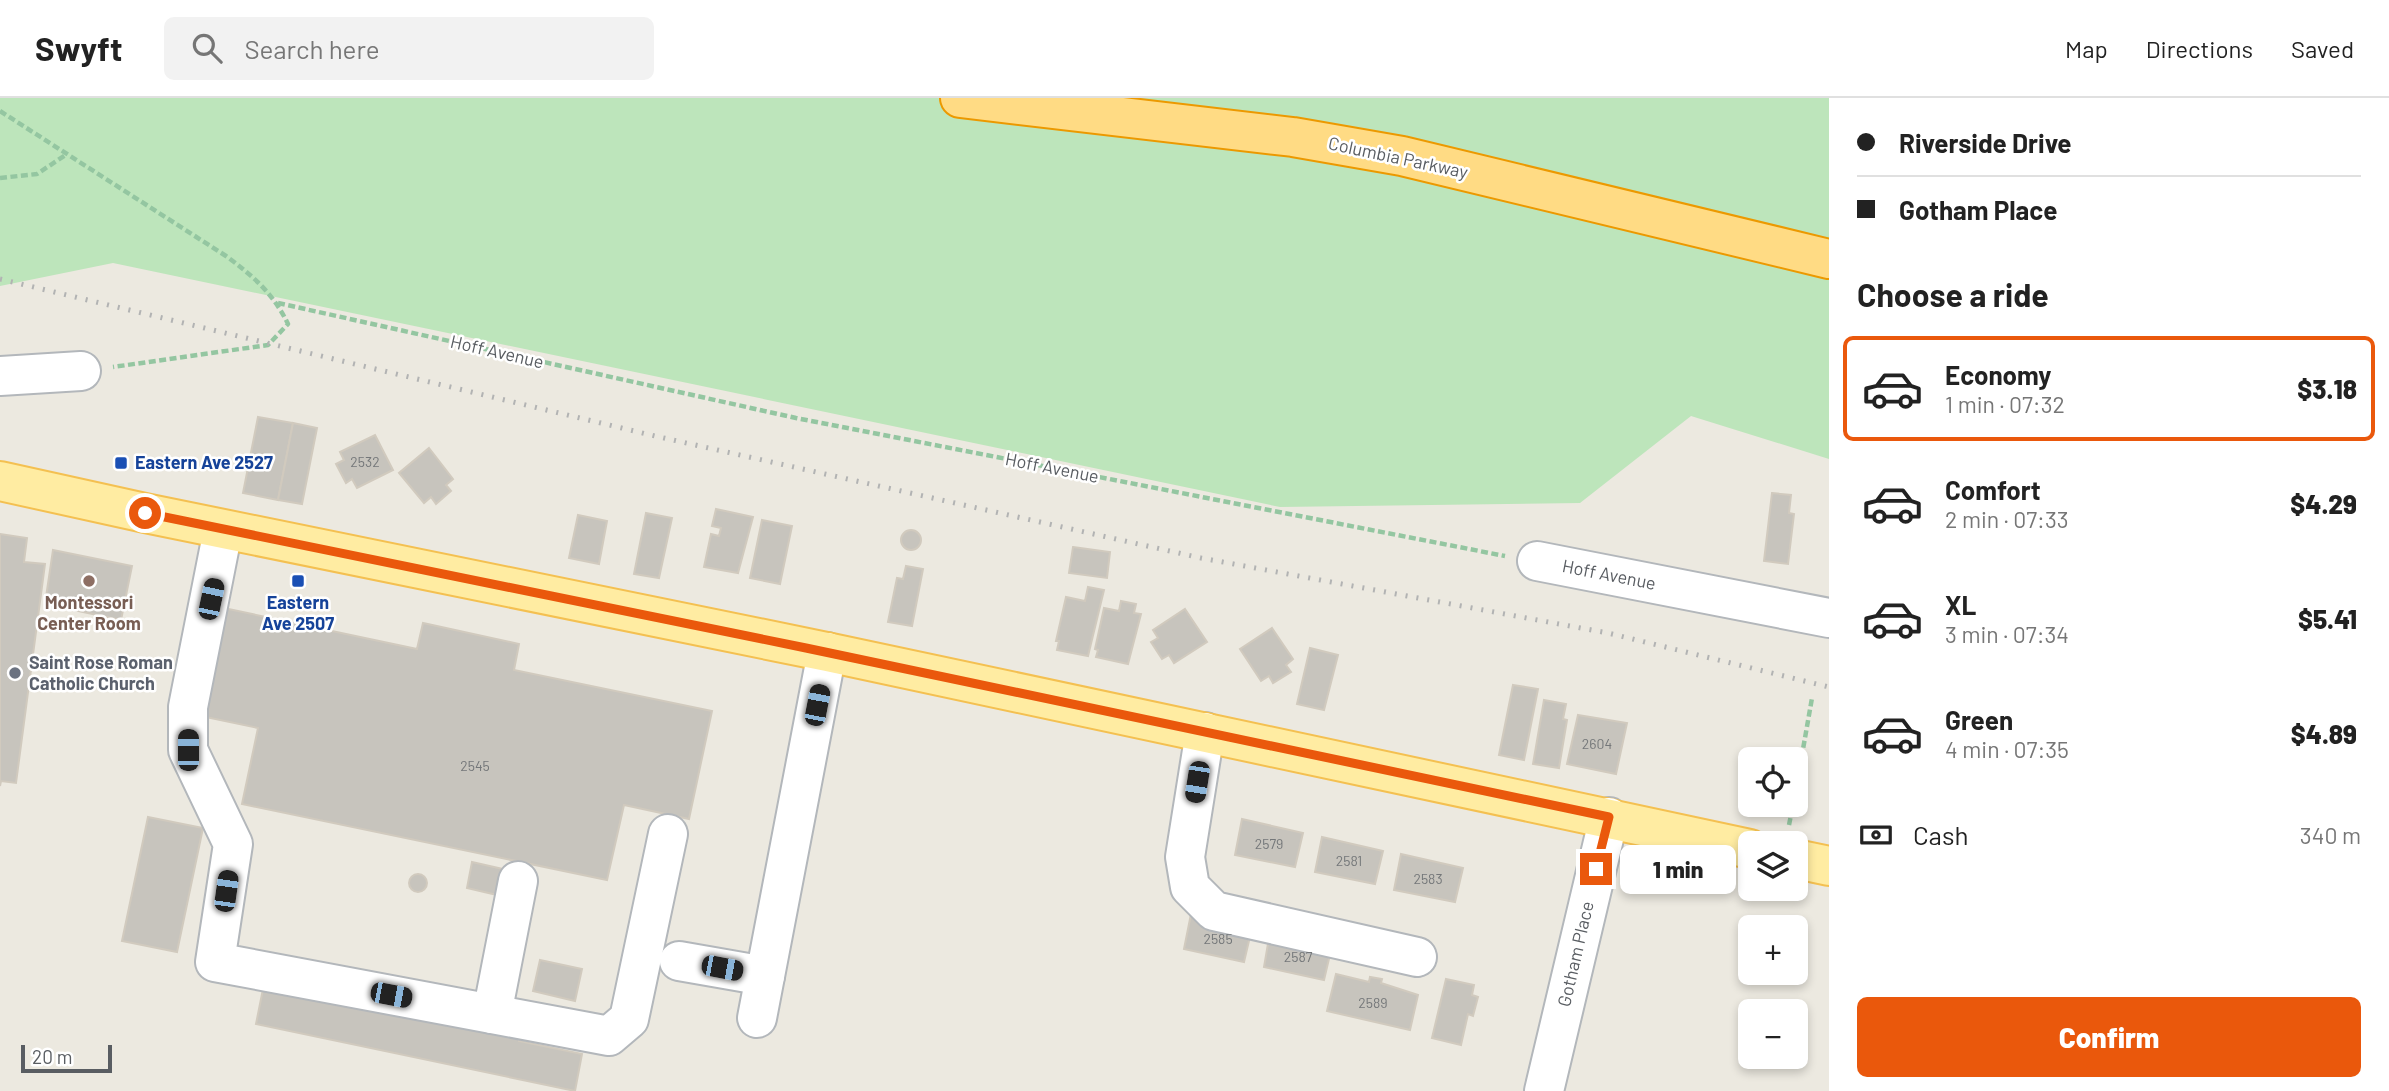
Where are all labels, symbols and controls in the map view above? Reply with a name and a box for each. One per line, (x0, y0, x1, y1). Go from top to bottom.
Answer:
search box (164, 17, 654, 80)
text: Swyft (35, 28, 122, 68)
icon: search (188, 29, 226, 67)
text: Search here (244, 33, 380, 64)
text: Map (2065, 34, 2108, 63)
text: Directions (2146, 34, 2253, 63)
text: Saved (2291, 34, 2354, 63)
text: Riverside Drive (1899, 127, 2072, 158)
street label: Columbia Parkway (1326, 131, 1470, 183)
text: Gotham Place (1899, 194, 2057, 225)
text: Choose a ride (1857, 275, 2049, 313)
street label: Hoff Avenue (448, 330, 546, 372)
icon: car (1861, 357, 1924, 420)
text: Economy (1945, 359, 2051, 390)
text: $3.18 (2297, 373, 2357, 404)
text: 1 min · 07:32 (1945, 390, 2065, 418)
street label: Hoff Avenue (1003, 447, 1101, 487)
place label: Eastern Ave 2527 (135, 451, 273, 473)
house number: 2532 (350, 453, 380, 470)
marker: Eastern Ave 2527 (113, 455, 129, 471)
icon: car (1861, 472, 1924, 535)
text: Comfort (1945, 474, 2041, 505)
text: $4.29 (2290, 488, 2357, 519)
route start (129, 497, 161, 529)
text: 2 min · 07:33 (1945, 505, 2069, 533)
street label: Hoff Avenue (1560, 554, 1658, 594)
marker: Montessori Center Room (81, 573, 97, 589)
marker: Eastern Ave 2507 (290, 573, 306, 589)
car (197, 576, 226, 622)
icon: car (1861, 587, 1924, 650)
text: XL (1945, 589, 1976, 620)
place label: Montessori Center Room (37, 591, 141, 634)
place label: Eastern Ave 2507 (262, 591, 334, 634)
text: $5.41 (2298, 603, 2357, 634)
text: 3 min · 07:34 (1945, 620, 2069, 648)
place label: Saint Rose Roman Catholic Church (29, 651, 173, 694)
marker: Saint Rose Roman Catholic Church (7, 665, 23, 681)
car (803, 682, 832, 728)
icon: car (1861, 702, 1924, 765)
text: Green (1945, 704, 2013, 735)
text: $4.89 (2291, 718, 2357, 749)
car (178, 729, 199, 771)
house number: 2604 (1582, 735, 1612, 752)
text: 4 min · 07:35 (1945, 735, 2069, 763)
map controls (1738, 747, 1808, 1069)
button: locate (1738, 747, 1808, 817)
house number: 2545 (460, 757, 490, 774)
car (1184, 760, 1211, 804)
icon: cash (1857, 816, 1895, 854)
text: Cash (1913, 819, 1968, 850)
text: 340 m (2300, 821, 2361, 849)
button: layers (1738, 831, 1808, 901)
house number: 2579 (1255, 835, 1283, 852)
callout: 1 min (1620, 844, 1736, 894)
house number: 2581 (1336, 852, 1362, 869)
route end (1580, 853, 1612, 885)
text: 1 min (1653, 855, 1703, 883)
car (213, 869, 240, 913)
house number: 2583 (1413, 870, 1443, 887)
street label: Gotham Place (1552, 899, 1598, 1009)
button: + (1738, 915, 1808, 985)
house number: 2585 (1203, 930, 1233, 947)
house number: 2587 (1284, 948, 1313, 965)
car (700, 954, 745, 982)
car (369, 981, 414, 1009)
house number: 2589 (1358, 994, 1388, 1011)
button: Confirm (1857, 997, 2361, 1077)
button: − (1738, 999, 1808, 1069)
scale bar (21, 1042, 112, 1074)
text: 20 m (32, 1045, 72, 1068)

